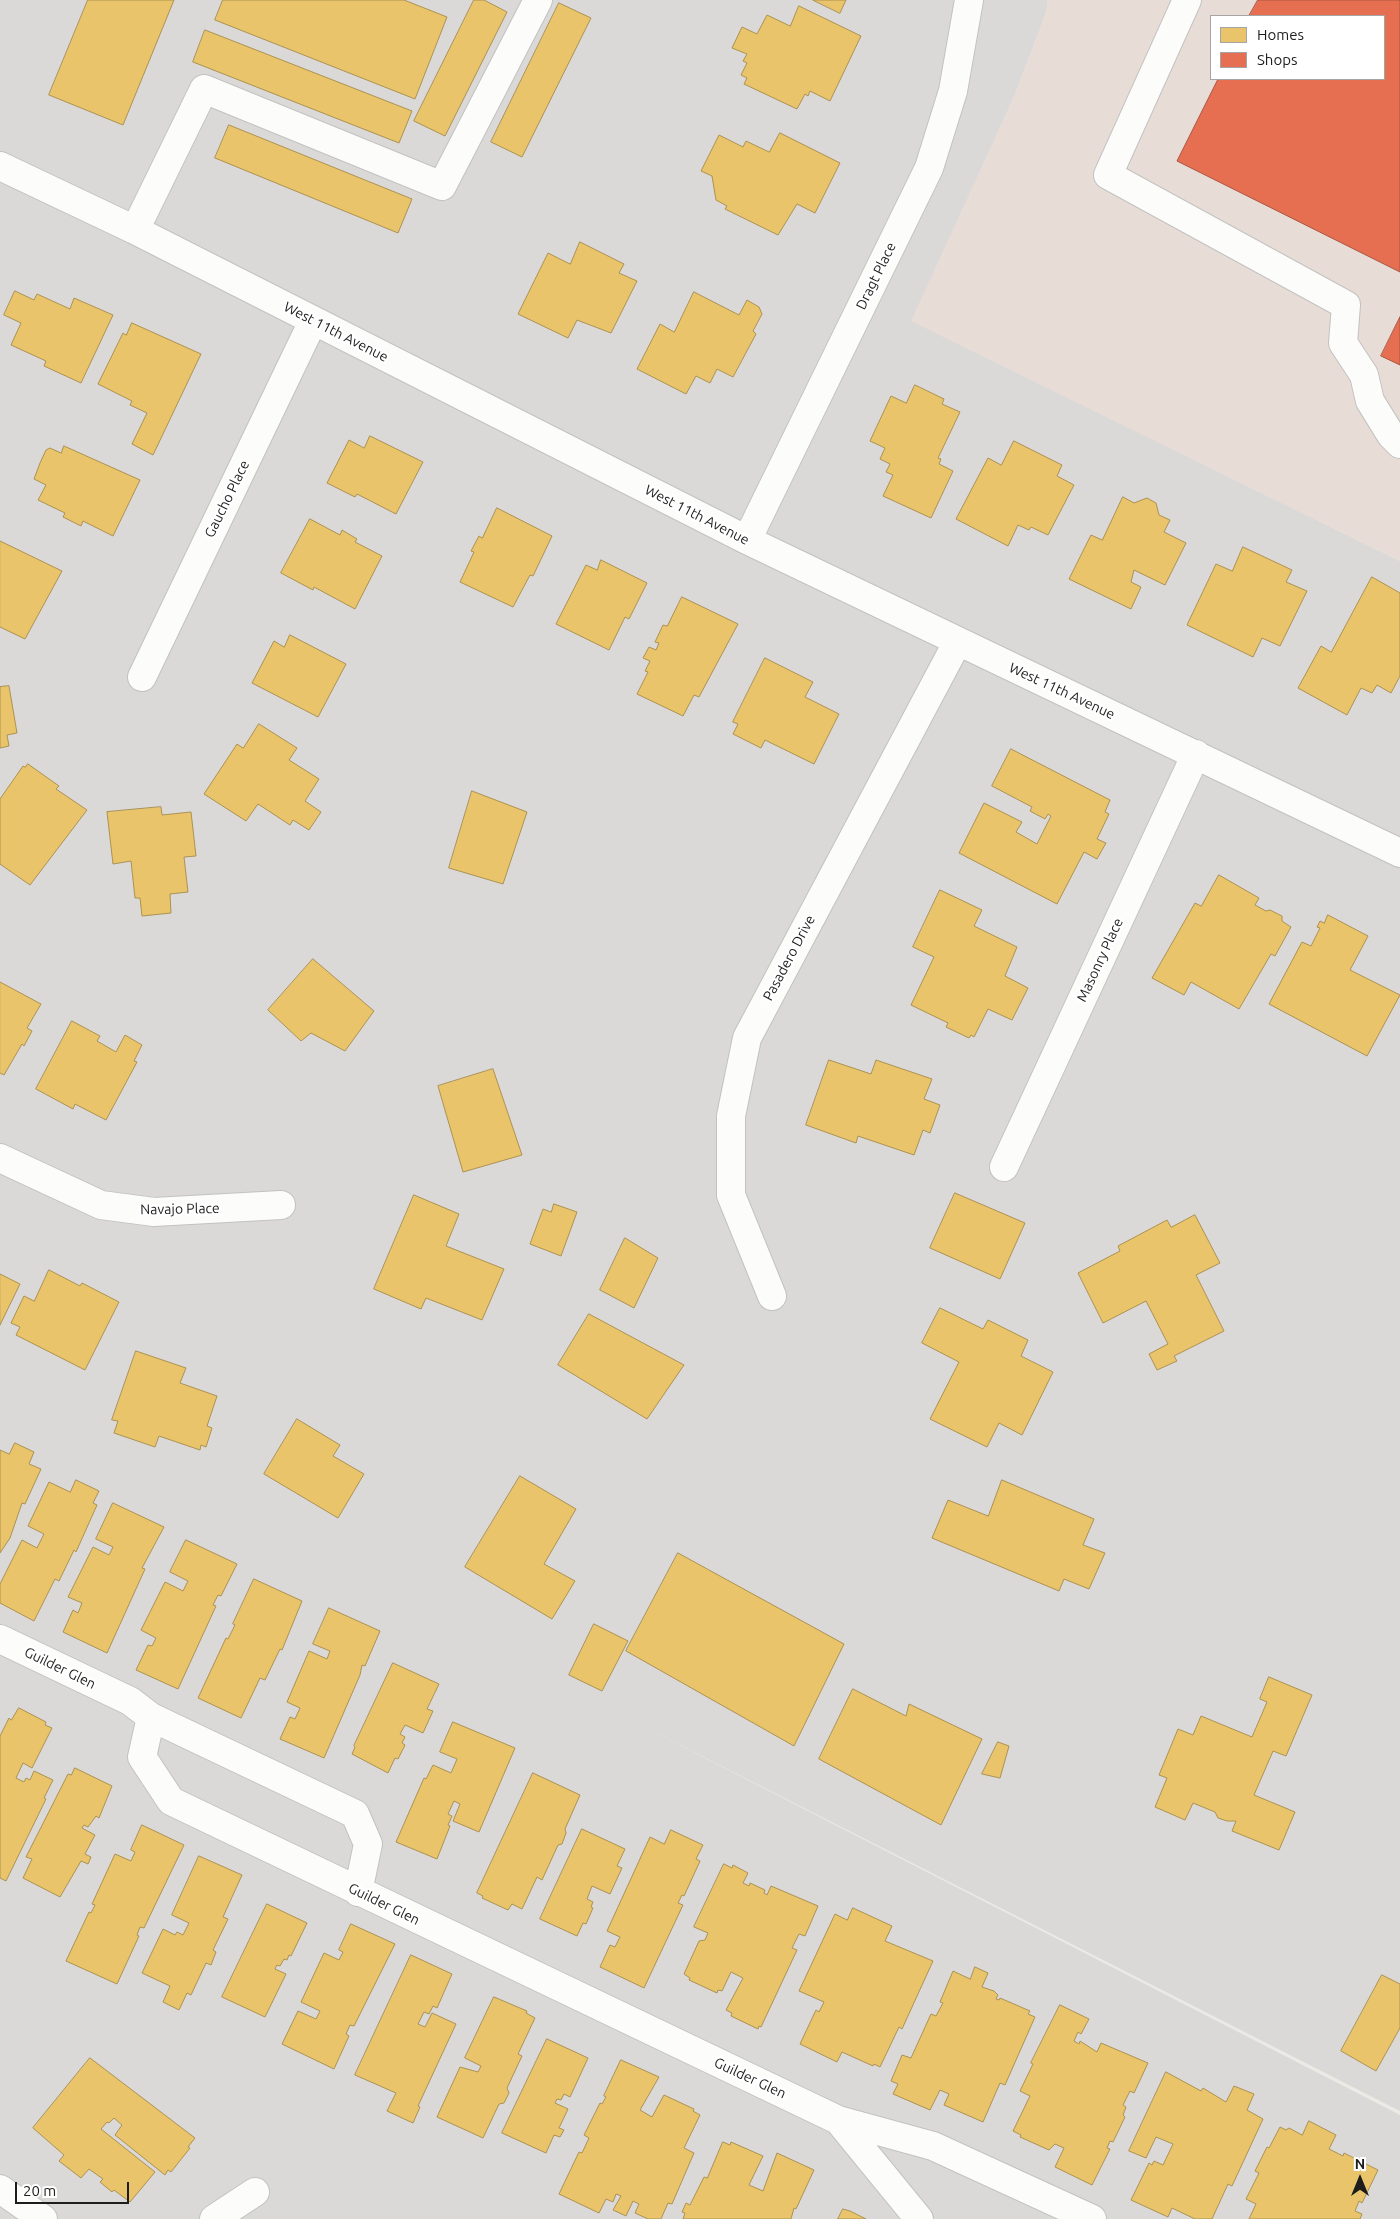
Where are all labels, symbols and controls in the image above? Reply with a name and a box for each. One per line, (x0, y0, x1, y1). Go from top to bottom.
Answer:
legend (1210, 15, 1385, 80)
text: Homes (1257, 26, 1304, 43)
text: Shops (1257, 51, 1298, 68)
street label: Dragt Place (853, 240, 899, 312)
street label: West 11th Avenue (281, 298, 391, 366)
street label: Gaucho Place (201, 458, 253, 540)
street label: West 11th Avenue (642, 481, 752, 549)
street label: West 11th Avenue (1006, 659, 1118, 723)
street label: Pasadero Drive (759, 912, 819, 1004)
street label: Masonry Place (1073, 915, 1127, 1005)
street label: Navajo Place (140, 1200, 220, 1218)
street label: Guilder Glen (22, 1643, 98, 1693)
street label: Guilder Glen (346, 1879, 422, 1929)
street label: Guilder Glen (711, 2054, 789, 2102)
north arrow (1335, 2154, 1385, 2204)
text: N (1355, 2156, 1365, 2172)
scale bar (18, 2172, 131, 2204)
text: 20 m (23, 2182, 56, 2199)

